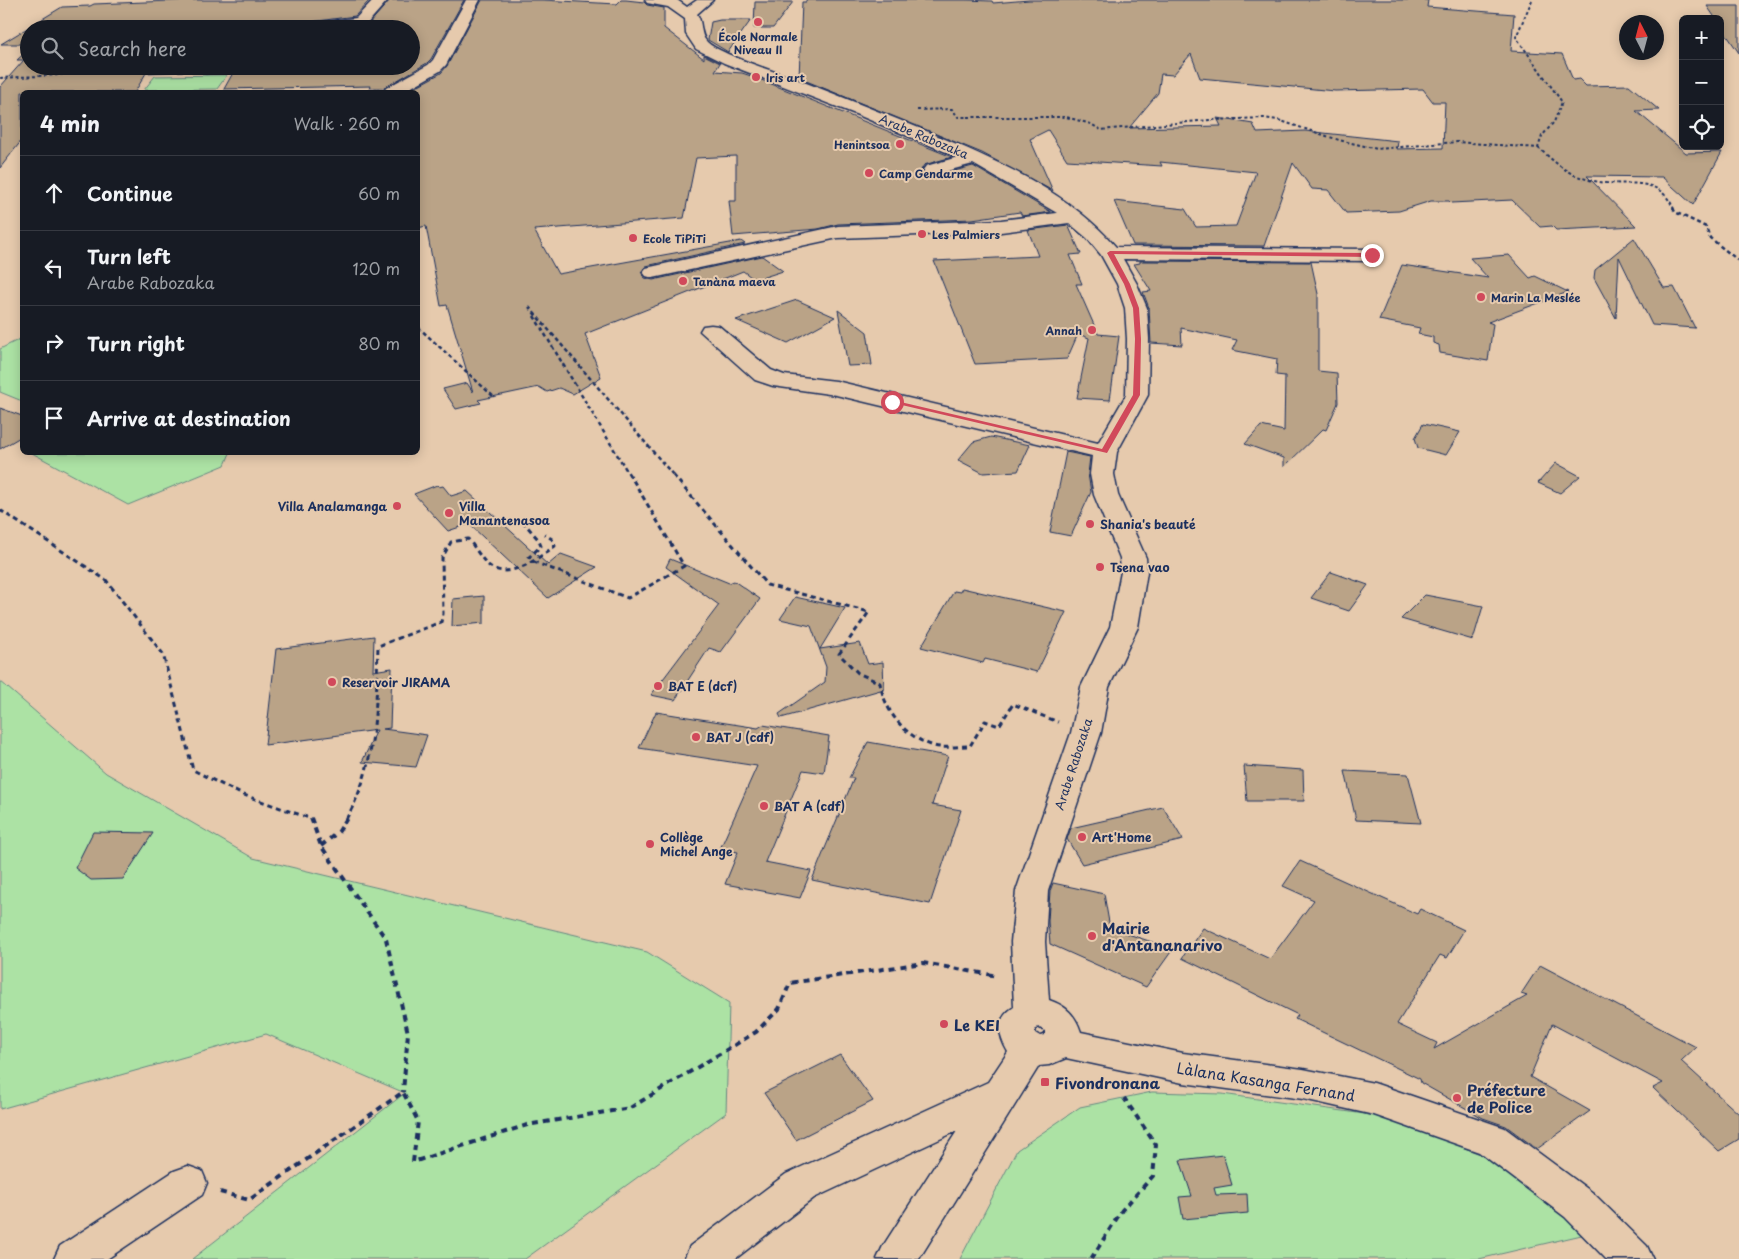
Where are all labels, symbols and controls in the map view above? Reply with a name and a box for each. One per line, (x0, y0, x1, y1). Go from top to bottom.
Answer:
north arrow (1619, 15, 1664, 60)
map controls (1679, 15, 1724, 150)
button: + (1679, 15, 1724, 60)
marker: École Normale Niveau II (752, 16, 764, 28)
search box (20, 20, 420, 75)
place label: École Normale Niveau II (718, 28, 798, 58)
icon: search (38, 34, 66, 62)
text: Search here (78, 34, 187, 62)
button: − (1679, 60, 1724, 105)
place label: Iris art (766, 69, 805, 86)
marker: Iris art (750, 71, 762, 83)
button: locate (1679, 105, 1724, 150)
text: 4 min (40, 107, 100, 139)
street label: Arabe Rabozaka (876, 109, 972, 163)
text: Walk · 260 m (294, 111, 400, 135)
place label: Henintsoa (834, 136, 891, 153)
marker: Henintsoa (894, 138, 906, 150)
place label: Camp Gendarme (879, 165, 973, 182)
marker: Camp Gendarme (863, 167, 875, 179)
icon: ahead (40, 179, 68, 207)
text: Continue (87, 179, 173, 207)
text: 60 m (358, 181, 400, 205)
place label: Les Palmiers (932, 226, 1000, 243)
marker: Les Palmiers (916, 228, 928, 240)
place label: Ecole TiPiTi (643, 230, 706, 247)
marker: Ecole TiPiTi (627, 232, 639, 244)
text: Turn left (87, 242, 171, 270)
route end (1361, 244, 1384, 267)
icon: left (40, 254, 68, 282)
text: 120 m (353, 256, 400, 280)
text: Arabe Rabozaka (87, 270, 215, 294)
place label: Tanàna maeva (693, 273, 776, 290)
marker: Tanàna maeva (677, 275, 689, 287)
place label: Marin La Meslée (1491, 289, 1581, 306)
marker: Marin La Meslée (1475, 291, 1487, 303)
place label: Annah (1045, 322, 1082, 339)
marker: Annah (1086, 324, 1098, 336)
icon: right (40, 329, 68, 357)
text: Turn right (87, 329, 185, 357)
text: 80 m (358, 331, 400, 355)
route start (881, 391, 904, 414)
icon: arrive (40, 404, 68, 432)
text: Arrive at destination (87, 404, 291, 432)
place label: Villa Analamanga (278, 497, 387, 515)
place label: Villa Manantenasoa (459, 497, 550, 529)
marker: Villa Analamanga (391, 500, 403, 512)
marker: Villa Manantenasoa (443, 507, 455, 519)
place label: Shania's beauté (1100, 515, 1196, 533)
marker: Shania's beauté (1084, 518, 1096, 530)
place label: Tsena vao (1110, 558, 1170, 576)
marker: Tsena vao (1094, 561, 1106, 573)
place label: Reservoir JIRAMA (342, 673, 451, 691)
marker: Reservoir JIRAMA (326, 676, 338, 688)
place label: BAT E (dcf) (668, 677, 737, 695)
marker: BAT E (dcf) (652, 680, 664, 692)
street label: Arabe Rabozaka (1050, 715, 1096, 812)
place label: BAT J (cdf) (706, 728, 774, 746)
marker: BAT J (cdf) (690, 731, 702, 743)
place label: BAT A (cdf) (774, 797, 845, 815)
marker: BAT A (cdf) (758, 800, 770, 812)
place label: Collège Michel Ange (660, 828, 733, 860)
place label: Art'Home (1092, 828, 1152, 846)
marker: Art'Home (1076, 831, 1088, 843)
marker: Collège Michel Ange (644, 838, 656, 850)
place label: Mairie d'Antananarivo (1102, 916, 1222, 956)
marker: Mairie d'Antananarivo (1086, 930, 1098, 942)
place label: Le KEI (954, 1013, 1000, 1036)
marker: Le KEI (938, 1018, 950, 1030)
street label: Làlana Kasanga Fernand (1175, 1056, 1357, 1106)
place label: Fivondronana (1055, 1071, 1160, 1094)
marker: Fivondronana (1039, 1076, 1051, 1088)
place label: Préfecture de Police (1467, 1078, 1546, 1118)
marker: Préfecture de Police (1451, 1092, 1463, 1104)

